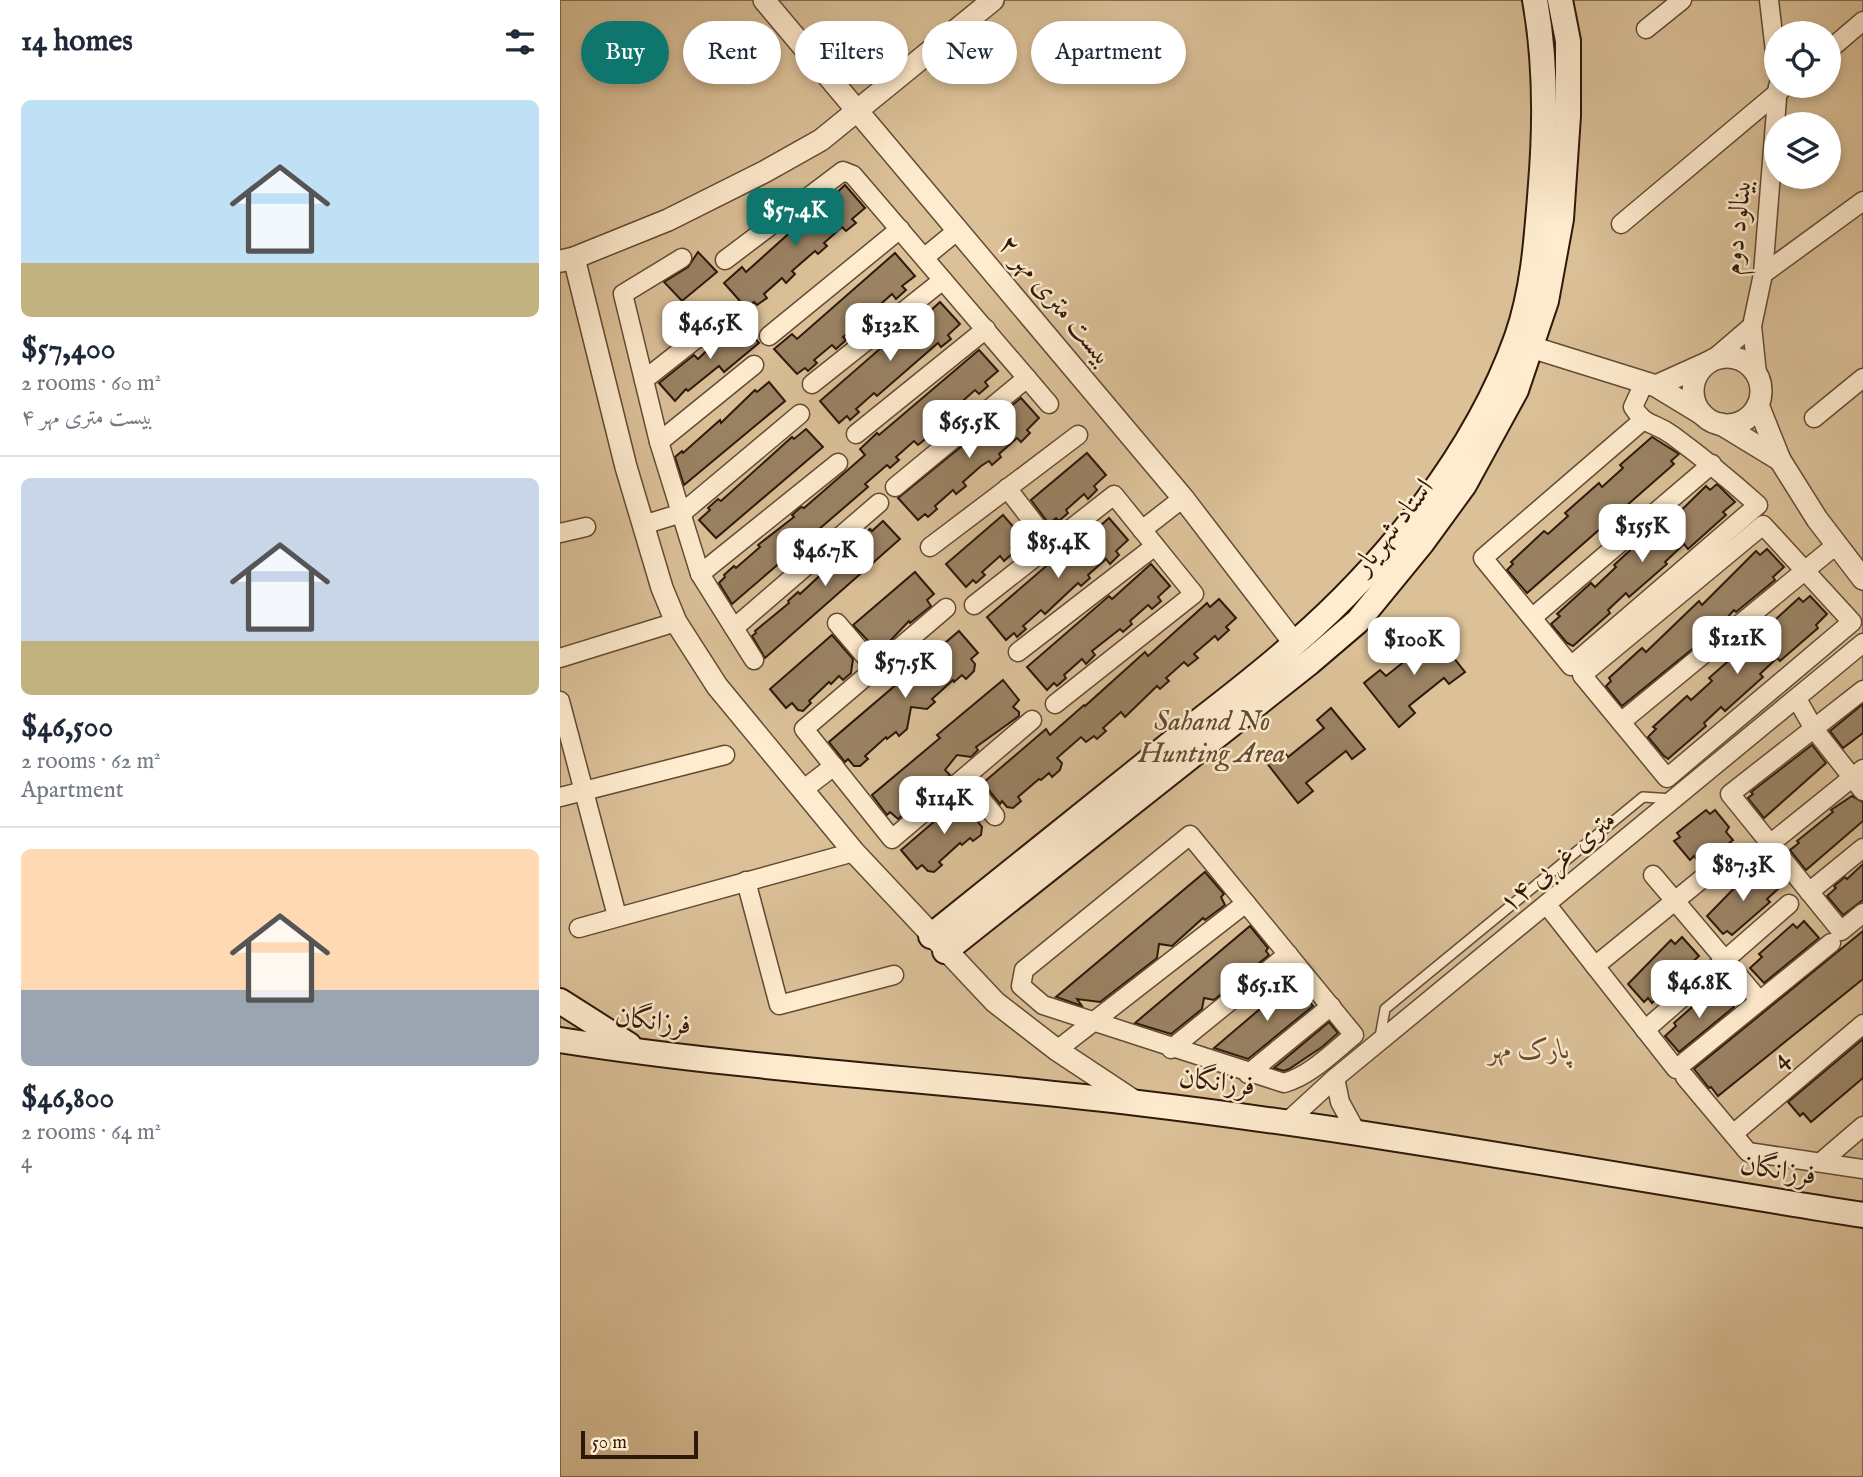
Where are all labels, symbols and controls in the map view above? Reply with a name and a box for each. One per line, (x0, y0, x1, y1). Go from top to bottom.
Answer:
chip: Buy (581, 21, 669, 84)
chip: Rent (683, 21, 781, 84)
chip: Filters (795, 21, 908, 84)
chip: New (922, 21, 1017, 84)
chip: Apartment (1031, 21, 1186, 84)
map controls (1764, 21, 1841, 189)
button: locate (1764, 21, 1841, 98)
text: 14 homes (21, 23, 133, 61)
icon: filters (501, 23, 539, 61)
button: layers (1764, 112, 1841, 189)
icon: home (217, 146, 343, 272)
street label: بینالود دوم (1716, 177, 1765, 277)
pin: $57.4K (738, 188, 852, 248)
text: $57.4K (763, 196, 827, 225)
street label: بیست متری مهر ۲ (990, 228, 1120, 374)
pin: $46.5K (653, 302, 767, 361)
pin: $132K (841, 304, 939, 363)
text: $46.5K (678, 309, 742, 338)
text: $132K (861, 311, 919, 340)
text: $57,400 (21, 331, 115, 369)
text: 2 rooms · 60 m² (21, 369, 161, 398)
pin: $65.5K (912, 400, 1026, 460)
text: بیست متری مهر ۴ (21, 403, 153, 432)
text: $65.5K (939, 408, 999, 437)
street label: استاد شهریار (1344, 472, 1442, 584)
pin: $155K (1593, 504, 1691, 564)
text: $155K (1615, 512, 1669, 541)
pin: $85.4K (1001, 520, 1115, 580)
icon: home (217, 524, 343, 650)
pin: $46.7K (768, 528, 882, 588)
text: $85.4K (1026, 528, 1090, 557)
text: $46.7K (793, 536, 857, 565)
pin: $121K (1688, 616, 1786, 676)
pin: $100K (1365, 618, 1463, 677)
text: $121K (1708, 624, 1766, 653)
text: $100K (1384, 625, 1444, 654)
pin: $57.5K (848, 640, 962, 700)
text: $57.5K (874, 648, 936, 677)
park label: Sahand No Hunting Area (1137, 705, 1286, 772)
text: $46,500 (21, 709, 113, 747)
text: 2 rooms · 62 m² (21, 747, 161, 776)
text: Apartment (21, 776, 124, 805)
pin: $114K (895, 776, 993, 836)
text: $114K (915, 784, 973, 813)
street label: ۱۴ متری غربی (1492, 803, 1624, 921)
pin: $87.3K (1686, 844, 1800, 903)
text: $87.3K (1712, 851, 1774, 880)
icon: home (217, 895, 343, 1021)
pin: $46.8K (1642, 960, 1756, 1020)
pin: $65.1K (1210, 964, 1324, 1023)
text: $46.8K (1667, 968, 1731, 997)
text: $65.1K (1237, 971, 1297, 1000)
street label: فرزانگان (613, 998, 693, 1044)
park label: پارک مهر (1486, 1033, 1573, 1069)
street label: 4 (1764, 1041, 1798, 1077)
street label: فرزانگان (1177, 1059, 1257, 1105)
text: $46,800 (21, 1080, 114, 1118)
text: 2 rooms · 64 m² (21, 1118, 161, 1147)
street label: فرزانگان (1737, 1146, 1819, 1194)
text: 4 (21, 1147, 32, 1176)
scale bar (581, 1428, 698, 1460)
text: 50 m (592, 1431, 627, 1455)

